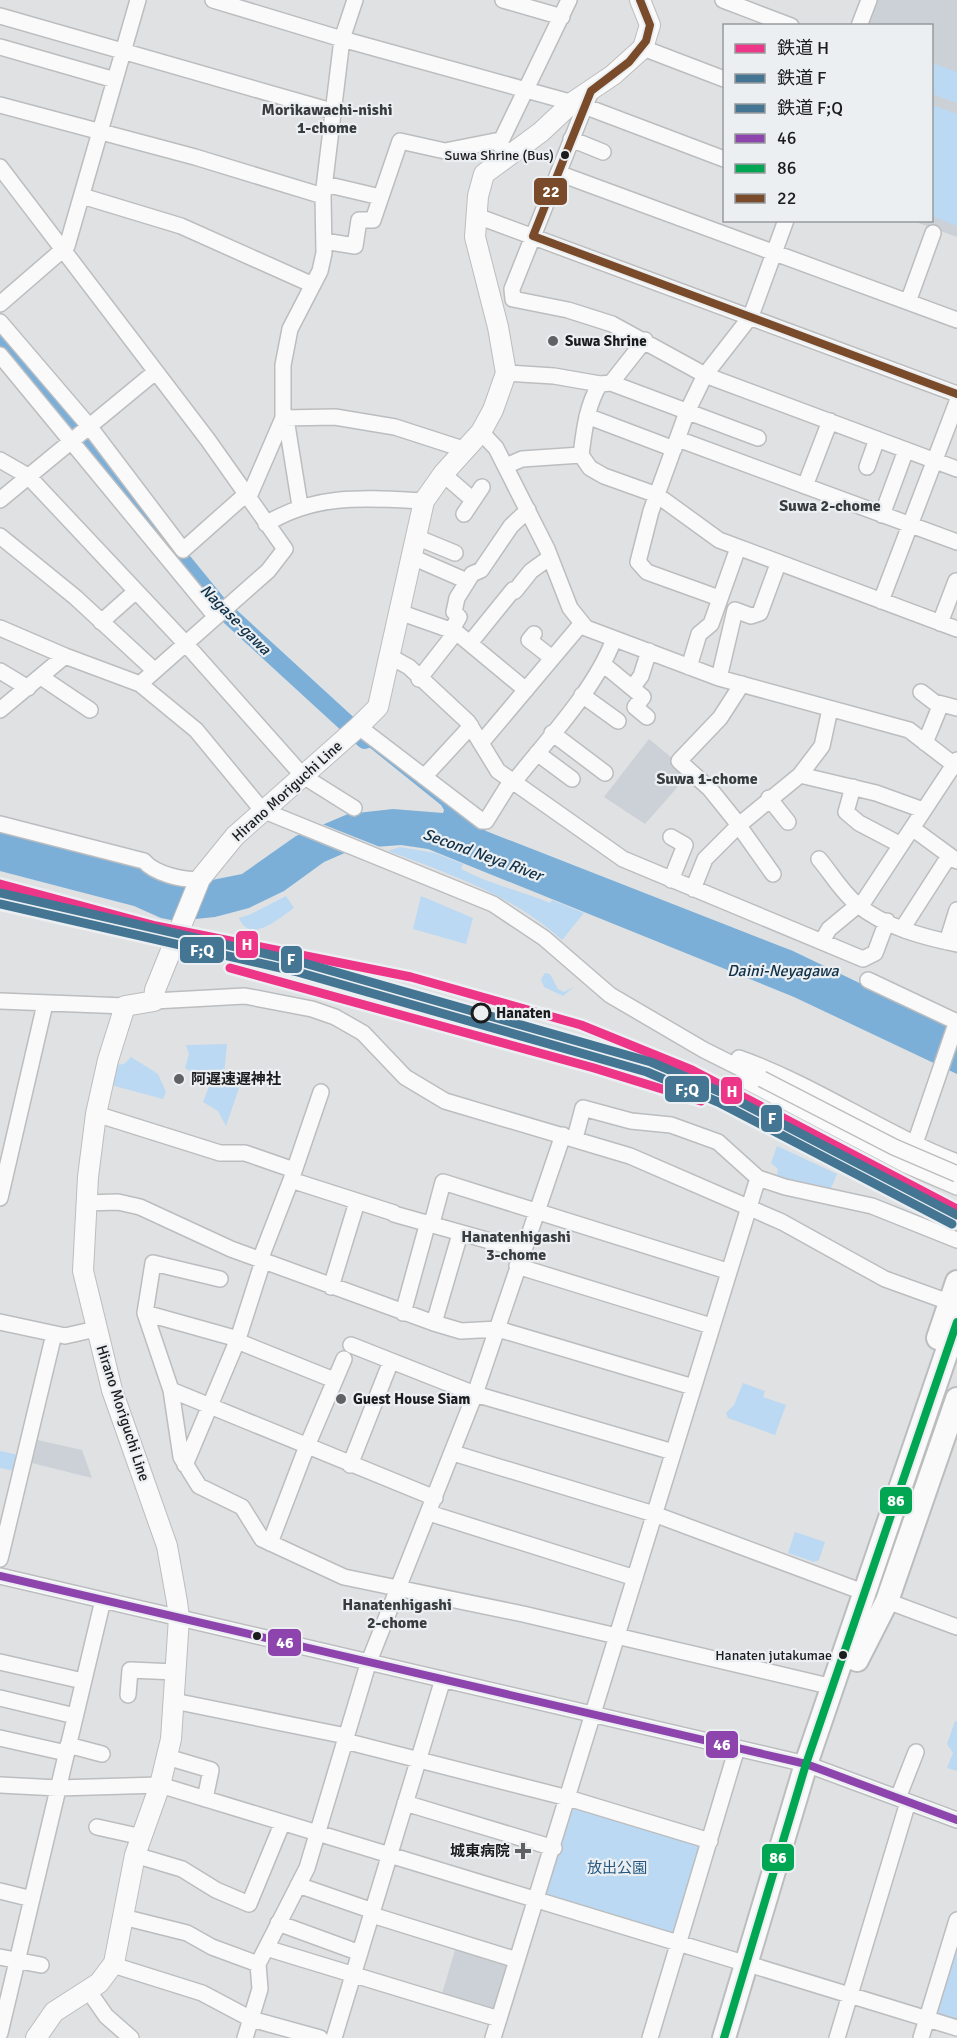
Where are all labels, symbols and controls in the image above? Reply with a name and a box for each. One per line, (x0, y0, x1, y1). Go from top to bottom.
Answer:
legend (723, 24, 933, 222)
text: 鉄道 H (777, 37, 829, 59)
text: 鉄道 F (777, 67, 826, 89)
text: 鉄道 F;Q (777, 97, 843, 119)
district label: Morikawachi-nishi 1-chome (262, 100, 392, 138)
text: 46 (777, 127, 796, 149)
place label: Suwa Shrine (Bus) (445, 147, 554, 164)
marker: Suwa Shrine (Bus) (559, 149, 571, 161)
text: 86 (777, 157, 796, 179)
line badge: 22 (533, 177, 568, 206)
text: 22 (542, 182, 560, 202)
text: 22 (777, 187, 796, 209)
place label: Suwa Shrine (565, 332, 647, 350)
marker: Suwa Shrine (546, 334, 560, 348)
district label: Suwa 2-chome (779, 496, 881, 516)
water label: Nagase-gawa (196, 580, 276, 660)
street label: Hirano Moriguchi Line (228, 737, 346, 845)
district label: Suwa 1-chome (656, 769, 758, 789)
water label: Second Neya River (420, 824, 547, 887)
line badge: H (235, 930, 259, 959)
text: H (242, 935, 252, 955)
line badge: F;Q (179, 936, 225, 964)
text: F;Q (190, 941, 214, 961)
line badge: F (280, 945, 303, 974)
text: F (287, 950, 296, 970)
water label: Daini-Neyagawa (727, 961, 840, 981)
marker: Hanaten (471, 1003, 491, 1023)
place label: Hanaten (496, 1004, 551, 1022)
place label: 阿遅速遅神社 (191, 1070, 281, 1088)
marker: 阿遅速遅神社 (172, 1072, 186, 1086)
line badge: F;Q (664, 1075, 710, 1103)
line badge: H (720, 1076, 743, 1105)
text: F;Q (675, 1080, 699, 1100)
text: H (727, 1082, 737, 1102)
line badge: F (760, 1104, 783, 1133)
text: F (768, 1109, 777, 1129)
district label: Hanatenhigashi 3-chome (461, 1227, 571, 1265)
street label: Hirano Moriguchi Line (92, 1343, 154, 1483)
place label: Guest House Siam (353, 1390, 470, 1408)
marker: Guest House Siam (334, 1392, 348, 1406)
line badge: 86 (879, 1486, 913, 1515)
text: 86 (887, 1491, 905, 1511)
district label: Hanatenhigashi 2-chome (342, 1595, 452, 1633)
line badge: 46 (267, 1628, 302, 1657)
unlabelled marker (251, 1630, 263, 1642)
text: 46 (276, 1633, 294, 1653)
place label: Hanaten jutakumae (715, 1647, 832, 1664)
marker: Hanaten jutakumae (837, 1649, 849, 1661)
line badge: 46 (705, 1730, 739, 1759)
text: 46 (713, 1735, 731, 1755)
place label: 城東病院 (450, 1842, 510, 1860)
marker: 城東病院 (514, 1842, 532, 1860)
line badge: 86 (761, 1843, 795, 1872)
text: 86 (769, 1848, 787, 1868)
park label: 放出公園 (587, 1859, 647, 1877)

